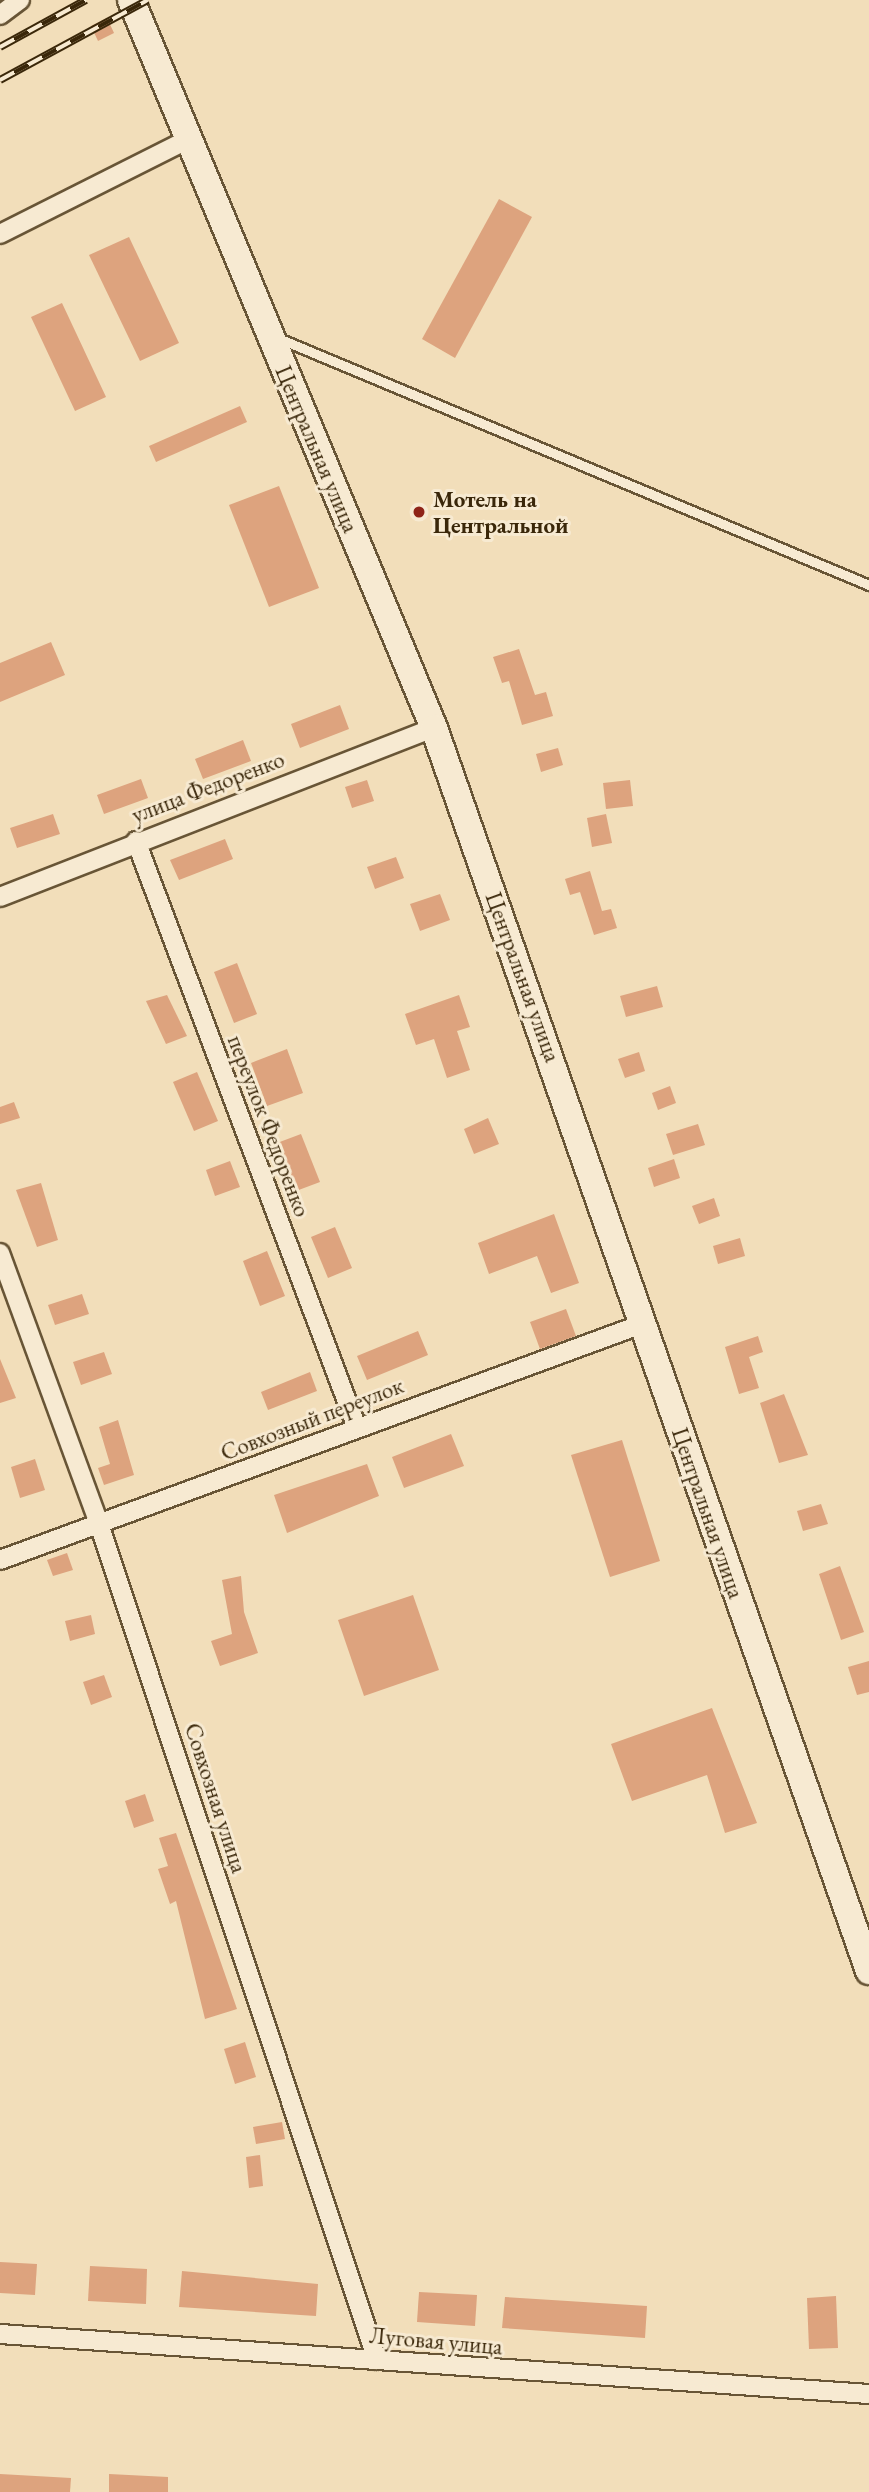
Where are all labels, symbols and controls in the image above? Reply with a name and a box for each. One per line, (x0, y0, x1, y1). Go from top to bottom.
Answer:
street label: Центральная улица (269, 361, 365, 537)
place label: Мотель на Центральной (433, 485, 568, 539)
marker: Мотель на Центральной (411, 504, 427, 520)
street label: улица Федоренко (128, 745, 288, 829)
street label: Центральная улица (479, 888, 567, 1066)
street label: переулок Федоренко (222, 1031, 316, 1221)
street label: Совхозный переулок (217, 1371, 407, 1467)
street label: Центральная улица (666, 1424, 750, 1602)
street label: Совхозная улица (179, 1720, 253, 1876)
street label: Луговая улица (368, 2321, 504, 2361)

